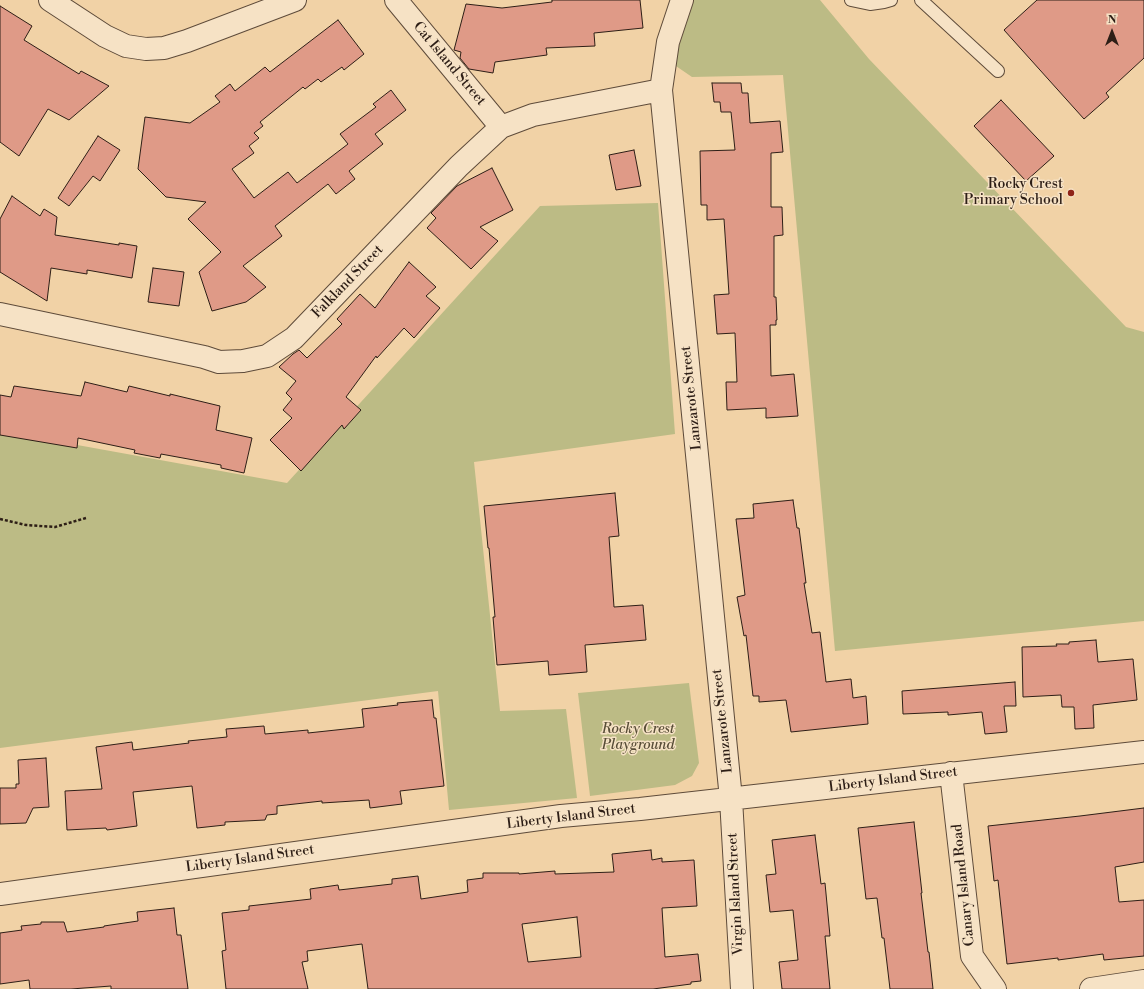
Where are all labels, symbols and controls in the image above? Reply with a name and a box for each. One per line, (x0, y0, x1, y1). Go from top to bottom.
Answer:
north arrow (1092, 12, 1132, 52)
text: N (1108, 13, 1116, 27)
street label: Cat Island Street (409, 19, 489, 109)
place label: Rocky Crest Primary School (964, 177, 1063, 210)
marker: Rocky Crest Primary School (1066, 188, 1076, 198)
street label: Falkland Street (309, 242, 387, 322)
street label: Lanzarote Street (678, 345, 706, 451)
street label: Lanzarote Street (709, 668, 737, 774)
park label: Rocky Crest Playground (602, 722, 674, 754)
street label: Liberty Island Street (828, 764, 958, 796)
street label: Liberty Island Street (506, 801, 636, 833)
street label: Canary Island Road (949, 823, 979, 947)
street label: Virgin Island Street (724, 832, 748, 956)
street label: Liberty Island Street (185, 842, 315, 876)

